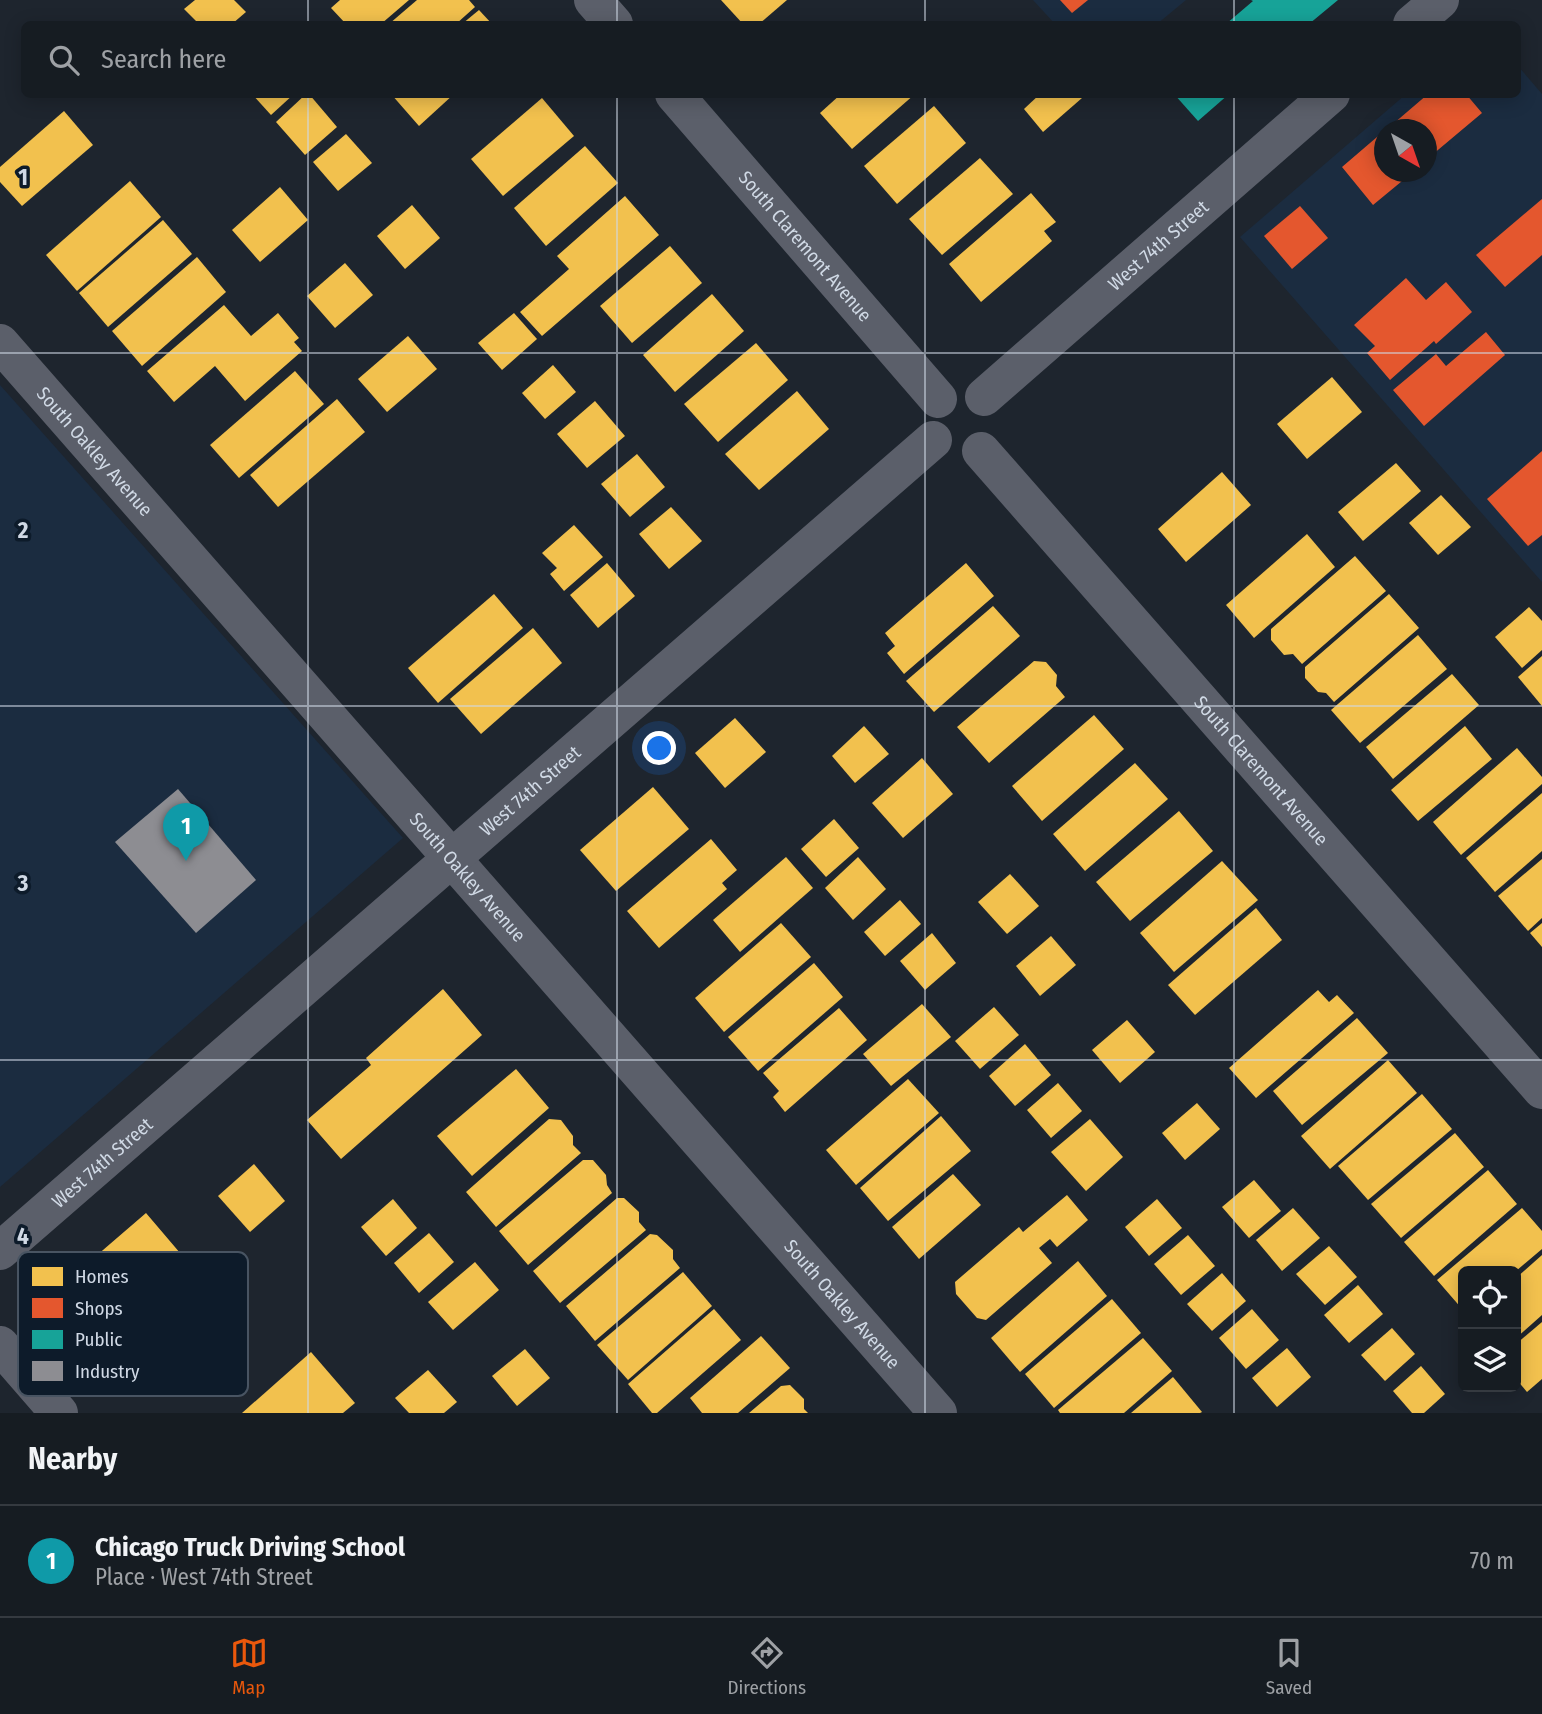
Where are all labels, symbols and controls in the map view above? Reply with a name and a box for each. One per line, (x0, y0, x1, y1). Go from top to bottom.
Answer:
search box (21, 21, 1521, 98)
icon: search (45, 41, 83, 79)
text: Search here (101, 44, 226, 75)
north arrow (1374, 119, 1437, 182)
text: 1 (18, 163, 28, 191)
street label: South Claremont Avenue (734, 166, 877, 326)
street label: West 74th Street (1103, 194, 1214, 295)
street label: South Oakley Avenue (32, 382, 158, 521)
text: 2 (17, 516, 29, 544)
street label: South Claremont Avenue (1190, 691, 1333, 850)
your location (642, 731, 676, 765)
street label: West 74th Street (475, 740, 586, 840)
pin: 1 (163, 803, 209, 861)
street label: South Oakley Avenue (405, 808, 531, 946)
text: 3 (17, 869, 29, 897)
street label: West 74th Street (47, 1112, 158, 1212)
text: 4 (17, 1222, 29, 1250)
street label: South Oakley Avenue (780, 1235, 905, 1373)
legend (18, 1252, 248, 1396)
text: Homes (75, 1265, 129, 1288)
map controls (1458, 1266, 1521, 1392)
button: locate (1458, 1266, 1521, 1329)
text: Shops (75, 1297, 123, 1320)
text: Public (75, 1328, 122, 1351)
button: layers (1458, 1329, 1521, 1392)
text: Industry (75, 1360, 140, 1383)
text: Nearby (28, 1441, 117, 1477)
text: Chicago Truck Driving School (95, 1532, 405, 1563)
text: 1 (46, 1547, 56, 1575)
text: 70 m (1470, 1547, 1514, 1575)
text: Place · West 74th Street (95, 1563, 313, 1591)
tab: Map (230, 1634, 268, 1699)
tab: Directions (728, 1634, 806, 1699)
tab: Saved (1266, 1634, 1312, 1699)

